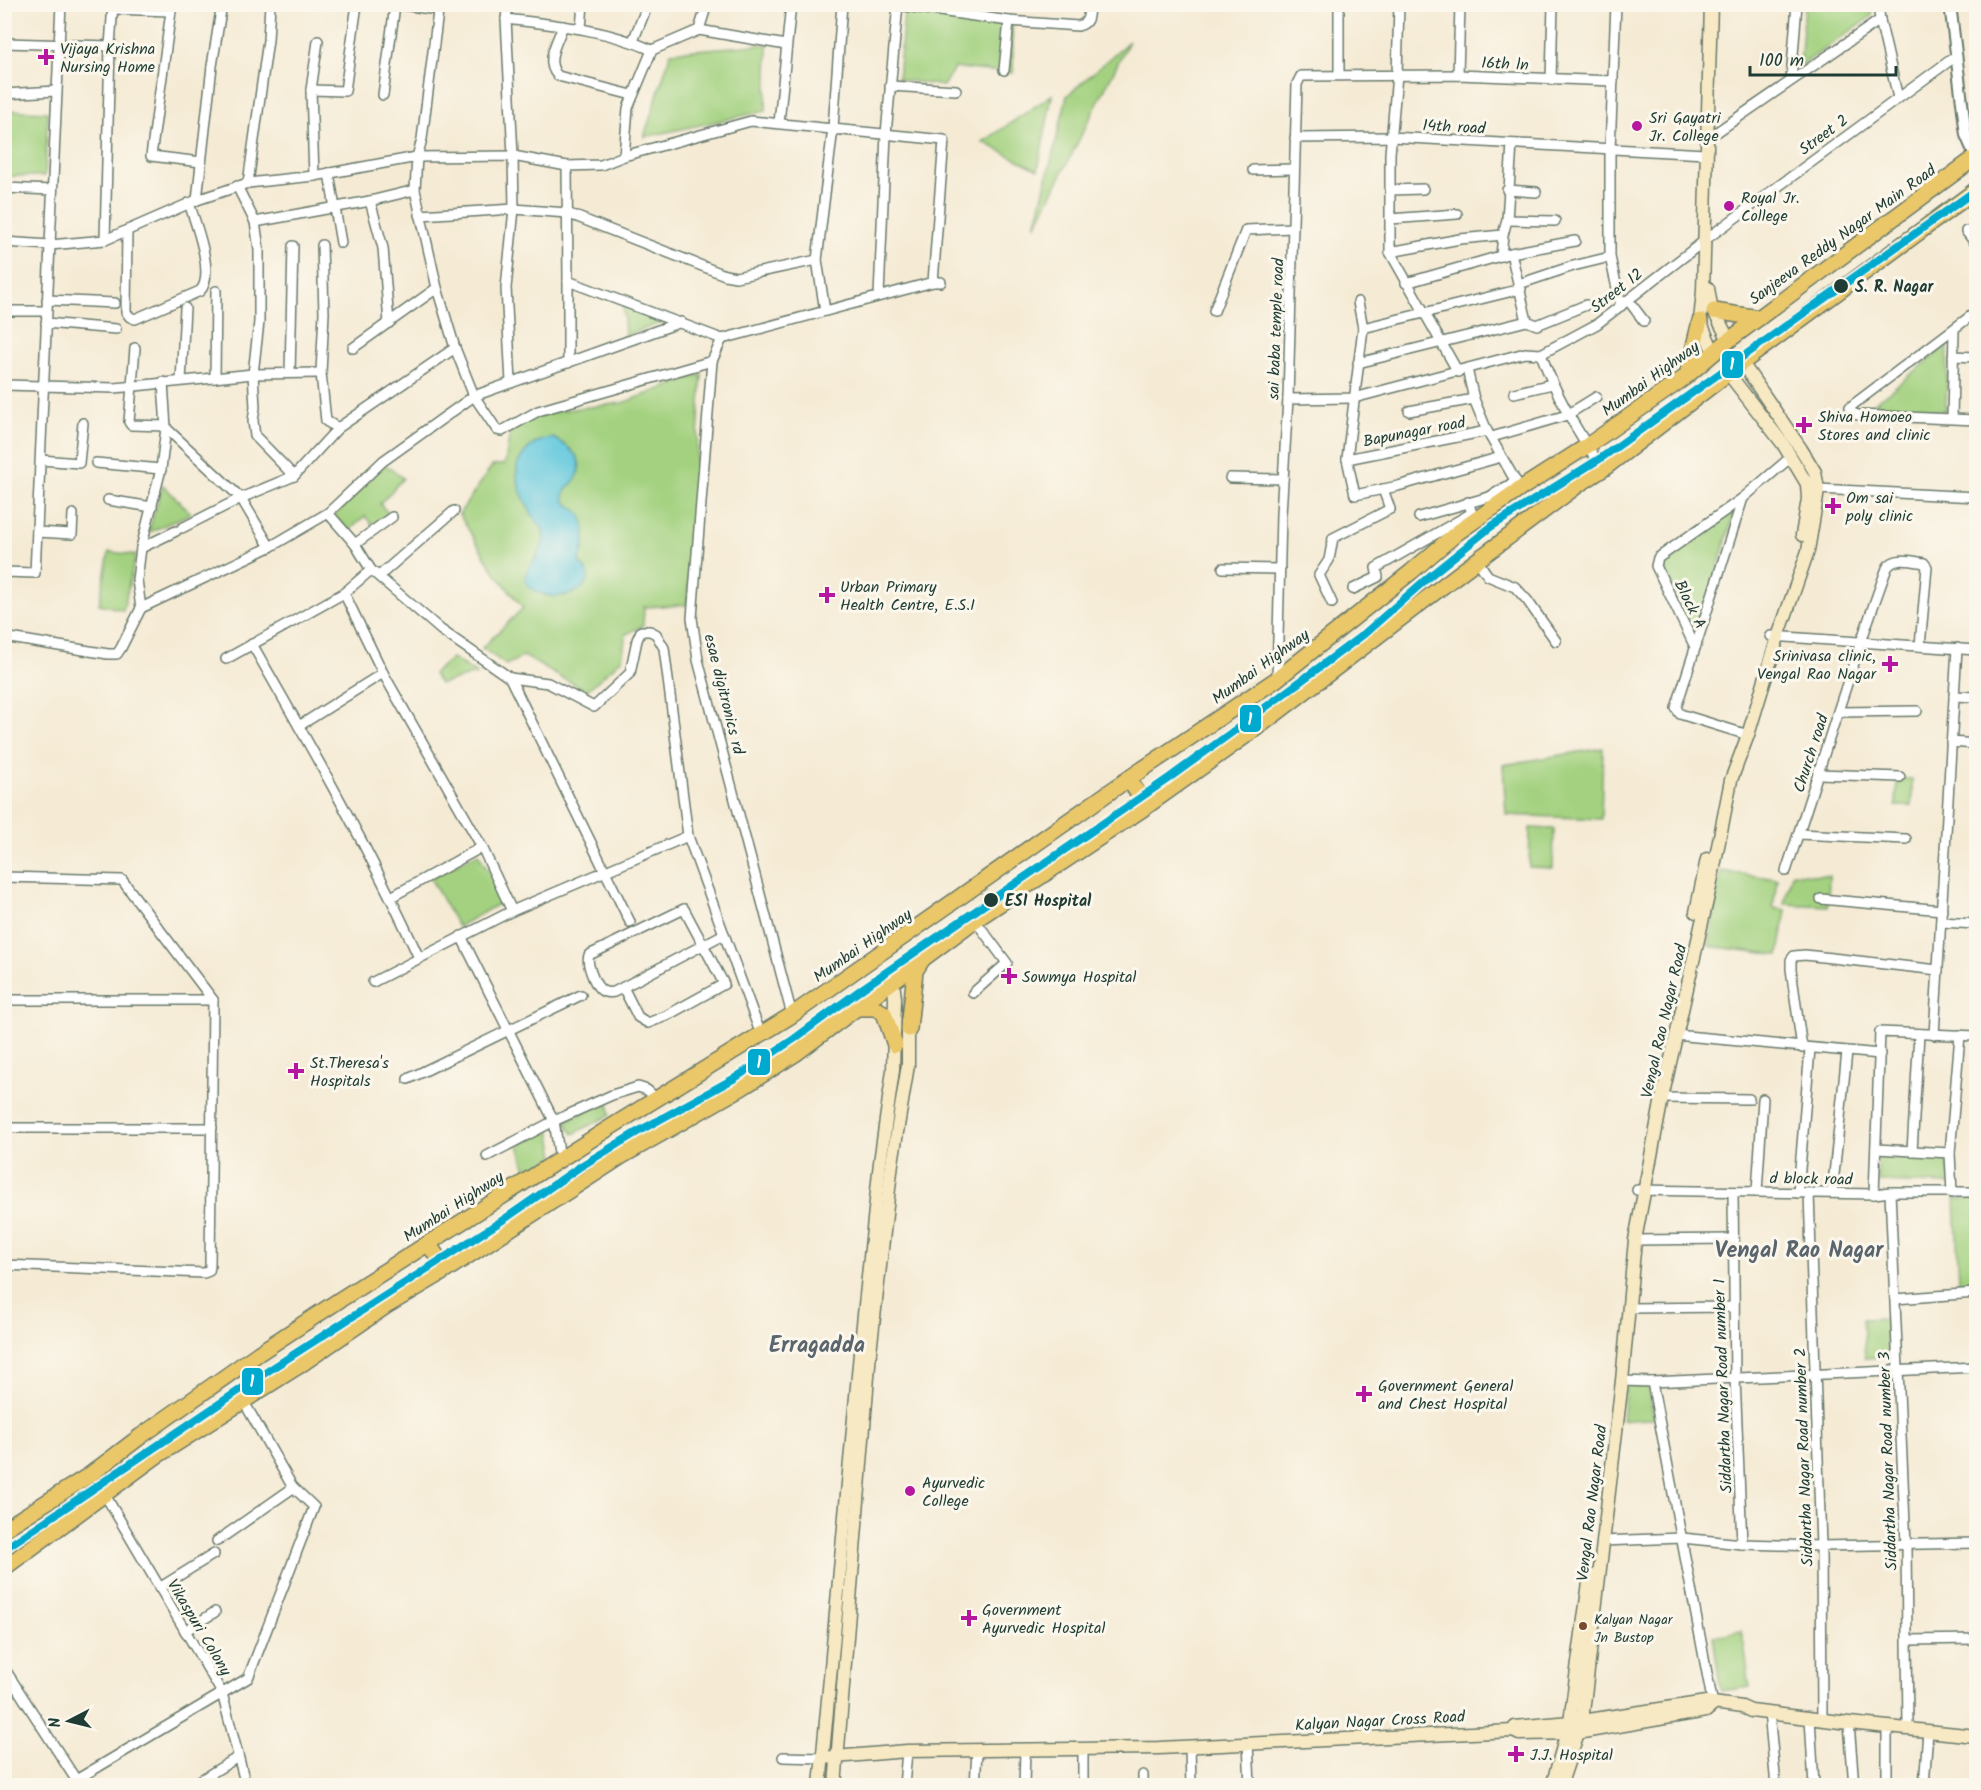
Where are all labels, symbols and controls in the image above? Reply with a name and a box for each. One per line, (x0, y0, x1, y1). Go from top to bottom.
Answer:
place label: Vijaya Krishna Nursing Home (60, 37, 155, 80)
scale bar (1750, 39, 1896, 77)
text: 100 m (1759, 47, 1804, 76)
marker: Vijaya Krishna Nursing Home (37, 48, 55, 66)
street label: 16th ln (1481, 51, 1529, 78)
place label: Sri Gayatri Jr. College (1649, 106, 1722, 149)
street label: Street 2 (1794, 109, 1854, 162)
street label: 14th road (1422, 113, 1487, 142)
marker: Sri Gayatri Jr. College (1630, 119, 1644, 133)
street label: Sanjeeva Reddy Nagar Main Road (1744, 158, 1943, 312)
place label: Royal Jr. College (1741, 186, 1800, 229)
marker: Royal Jr. College (1722, 199, 1736, 213)
street label: sai baba temple road (1262, 257, 1292, 401)
street label: Street 12 (1585, 262, 1649, 320)
place label: S. R. Nagar (1855, 275, 1934, 300)
marker: S. R. Nagar (1832, 277, 1850, 295)
street label: Mumbai Highway (1597, 335, 1705, 423)
line badge: 1 (1721, 350, 1744, 379)
text: 1 (1730, 353, 1735, 378)
place label: Shiva Homoeo Stores and clinic (1818, 405, 1930, 448)
street label: Bapunagar road (1361, 410, 1469, 455)
marker: Shiva Homoeo Stores and clinic (1795, 416, 1813, 434)
place label: Om sai poly clinic (1845, 486, 1913, 529)
marker: Om sai poly clinic (1824, 497, 1842, 515)
place label: Urban Primary Health Centre, E.S.I (840, 575, 975, 618)
street label: Block A (1667, 576, 1712, 634)
marker: Urban Primary Health Centre, E.S.I (818, 586, 836, 604)
street label: Mumbai Highway (1207, 623, 1315, 711)
street label: esae digitronics rd (697, 632, 751, 758)
place label: Srinivasa clinic, Vengal Rao Nagar (1757, 644, 1878, 687)
marker: Srinivasa clinic, Vengal Rao Nagar (1881, 655, 1899, 673)
line badge: 1 (1239, 704, 1262, 733)
text: 1 (1248, 708, 1253, 733)
street label: Church road (1787, 710, 1836, 796)
place label: ESI Hospital (1005, 889, 1092, 914)
marker: ESI Hospital (982, 891, 1000, 909)
street label: Mumbai Highway (808, 903, 918, 990)
street label: Vengal Rao Nagar Road (1635, 941, 1695, 1101)
place label: Sowmya Hospital (1022, 965, 1137, 990)
marker: Sowmya Hospital (1000, 967, 1018, 985)
line badge: 1 (747, 1048, 771, 1076)
place label: St.Theresa's Hospitals (310, 1051, 389, 1094)
text: 1 (757, 1051, 762, 1076)
marker: St.Theresa's Hospitals (287, 1062, 305, 1080)
street label: Mumbai Highway (399, 1165, 510, 1249)
street label: d block road (1769, 1166, 1854, 1193)
district label: Vengal Rao Nagar (1715, 1234, 1884, 1269)
street label: Siddartha Nagar Road number 1 (1707, 1278, 1740, 1494)
district label: Erragadda (769, 1329, 865, 1364)
street label: Siddartha Nagar Road number 2 (1788, 1347, 1821, 1567)
street label: Siddartha Nagar Road number 3 (1872, 1351, 1905, 1571)
line badge: 1 (241, 1367, 264, 1396)
text: 1 (250, 1370, 255, 1395)
place label: Government General and Chest Hospital (1378, 1374, 1513, 1417)
marker: Government General and Chest Hospital (1355, 1385, 1373, 1403)
street label: Vengal Rao Nagar Road (1570, 1423, 1615, 1583)
place label: Ayurvedic College (922, 1471, 985, 1514)
marker: Ayurvedic College (903, 1484, 917, 1498)
street label: Vikaspuri Colony (160, 1575, 238, 1681)
place label: Government Ayurvedic Hospital (982, 1598, 1105, 1641)
marker: Government Ayurvedic Hospital (960, 1609, 978, 1627)
place label: Kalyan Nagar Jn Bustop (1594, 1609, 1674, 1649)
marker: Kalyan Nagar Jn Bustop (1577, 1620, 1589, 1632)
north arrow (39, 1691, 99, 1751)
street label: Kalyan Nagar Cross Road (1294, 1705, 1467, 1738)
text: N (43, 1716, 69, 1729)
place label: J.J. Hospital (1530, 1743, 1613, 1768)
marker: J.J. Hospital (1507, 1745, 1525, 1763)

